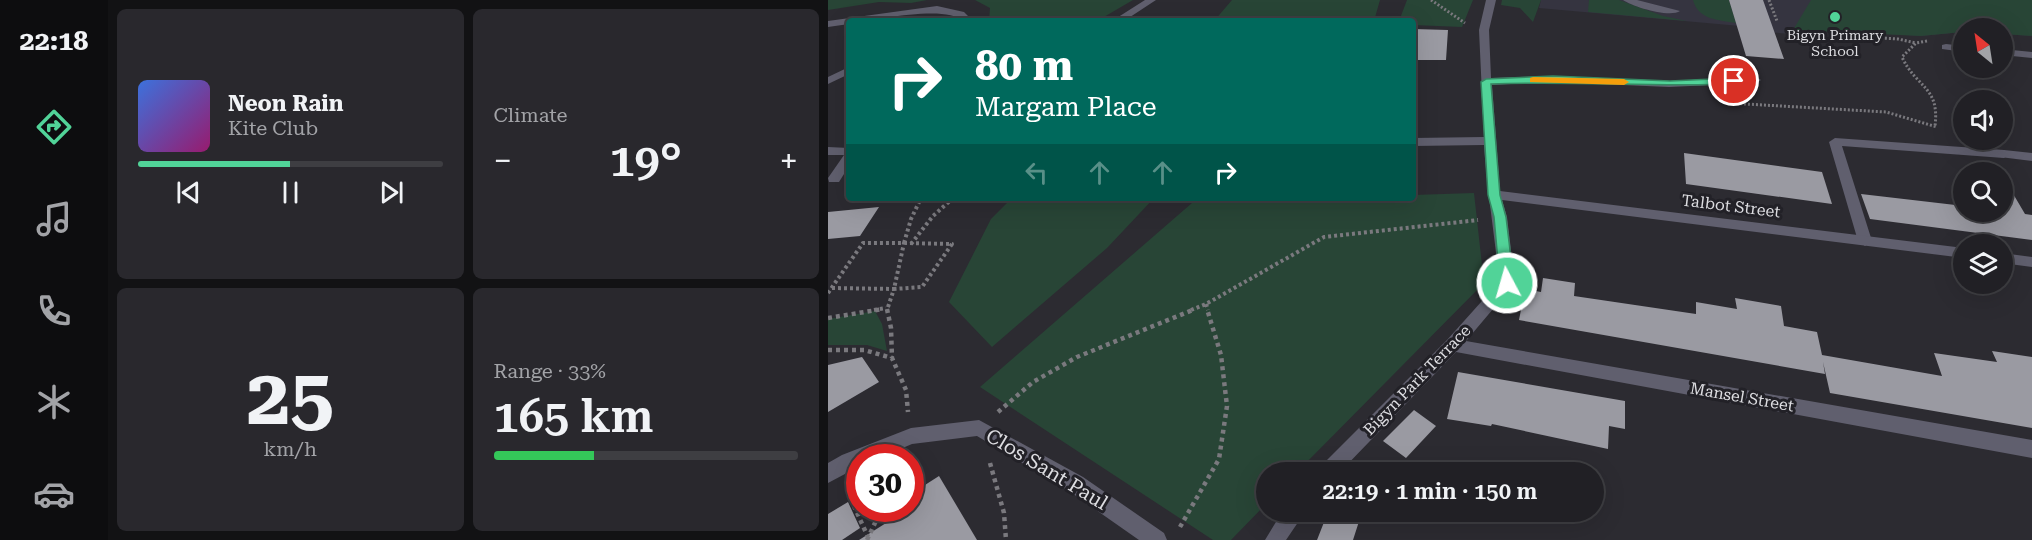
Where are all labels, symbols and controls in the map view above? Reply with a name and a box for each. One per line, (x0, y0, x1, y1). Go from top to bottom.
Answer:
marker: Bigyn Primary School (1828, 10, 1842, 24)
north arrow (1953, 18, 2013, 78)
map controls (1953, 18, 2013, 294)
text: 22:18 (20, 25, 88, 57)
place label: Bigyn Primary School (1787, 27, 1884, 59)
text: 80 m (975, 41, 1073, 90)
icon: right (876, 42, 954, 120)
pin (1708, 55, 1759, 106)
icon: arrive (1717, 64, 1750, 97)
button: sound (1953, 90, 2013, 150)
text: Neon Rain (228, 91, 343, 116)
text: Margam Place (975, 91, 1157, 123)
text: Climate (494, 103, 568, 127)
icon: directions (33, 106, 75, 148)
text: Kite Club (228, 116, 318, 140)
text: 19° (609, 134, 682, 187)
text: − (494, 141, 512, 180)
text: + (780, 141, 798, 180)
icon: left (1020, 156, 1053, 189)
icon: ahead (1083, 156, 1116, 189)
icon: ahead (1146, 156, 1179, 189)
icon: right (1209, 156, 1242, 189)
button: search (1953, 162, 2013, 222)
icon: previous (172, 176, 205, 209)
icon: pause (274, 176, 307, 209)
icon: next (375, 176, 408, 209)
street label: Talbot Street (1681, 191, 1781, 221)
icon: music (33, 198, 75, 240)
button: layers (1953, 234, 2013, 294)
position arrow (1475, 251, 1539, 315)
icon: phone (33, 290, 75, 332)
street label: Bigyn Park Terrace (1360, 321, 1475, 439)
text: 25 (247, 352, 334, 443)
text: Range · 33% (494, 359, 606, 383)
street label: Mansel Street (1689, 379, 1795, 415)
icon: climate (33, 381, 75, 423)
text: 165 km (494, 390, 653, 443)
street label: Clos Sant Paul (982, 423, 1112, 515)
text: km/h (263, 437, 317, 461)
speed limit sign: 30 (846, 444, 924, 522)
icon: car (33, 473, 75, 515)
text: 22:19 · 1 min · 150 m (1323, 479, 1537, 504)

